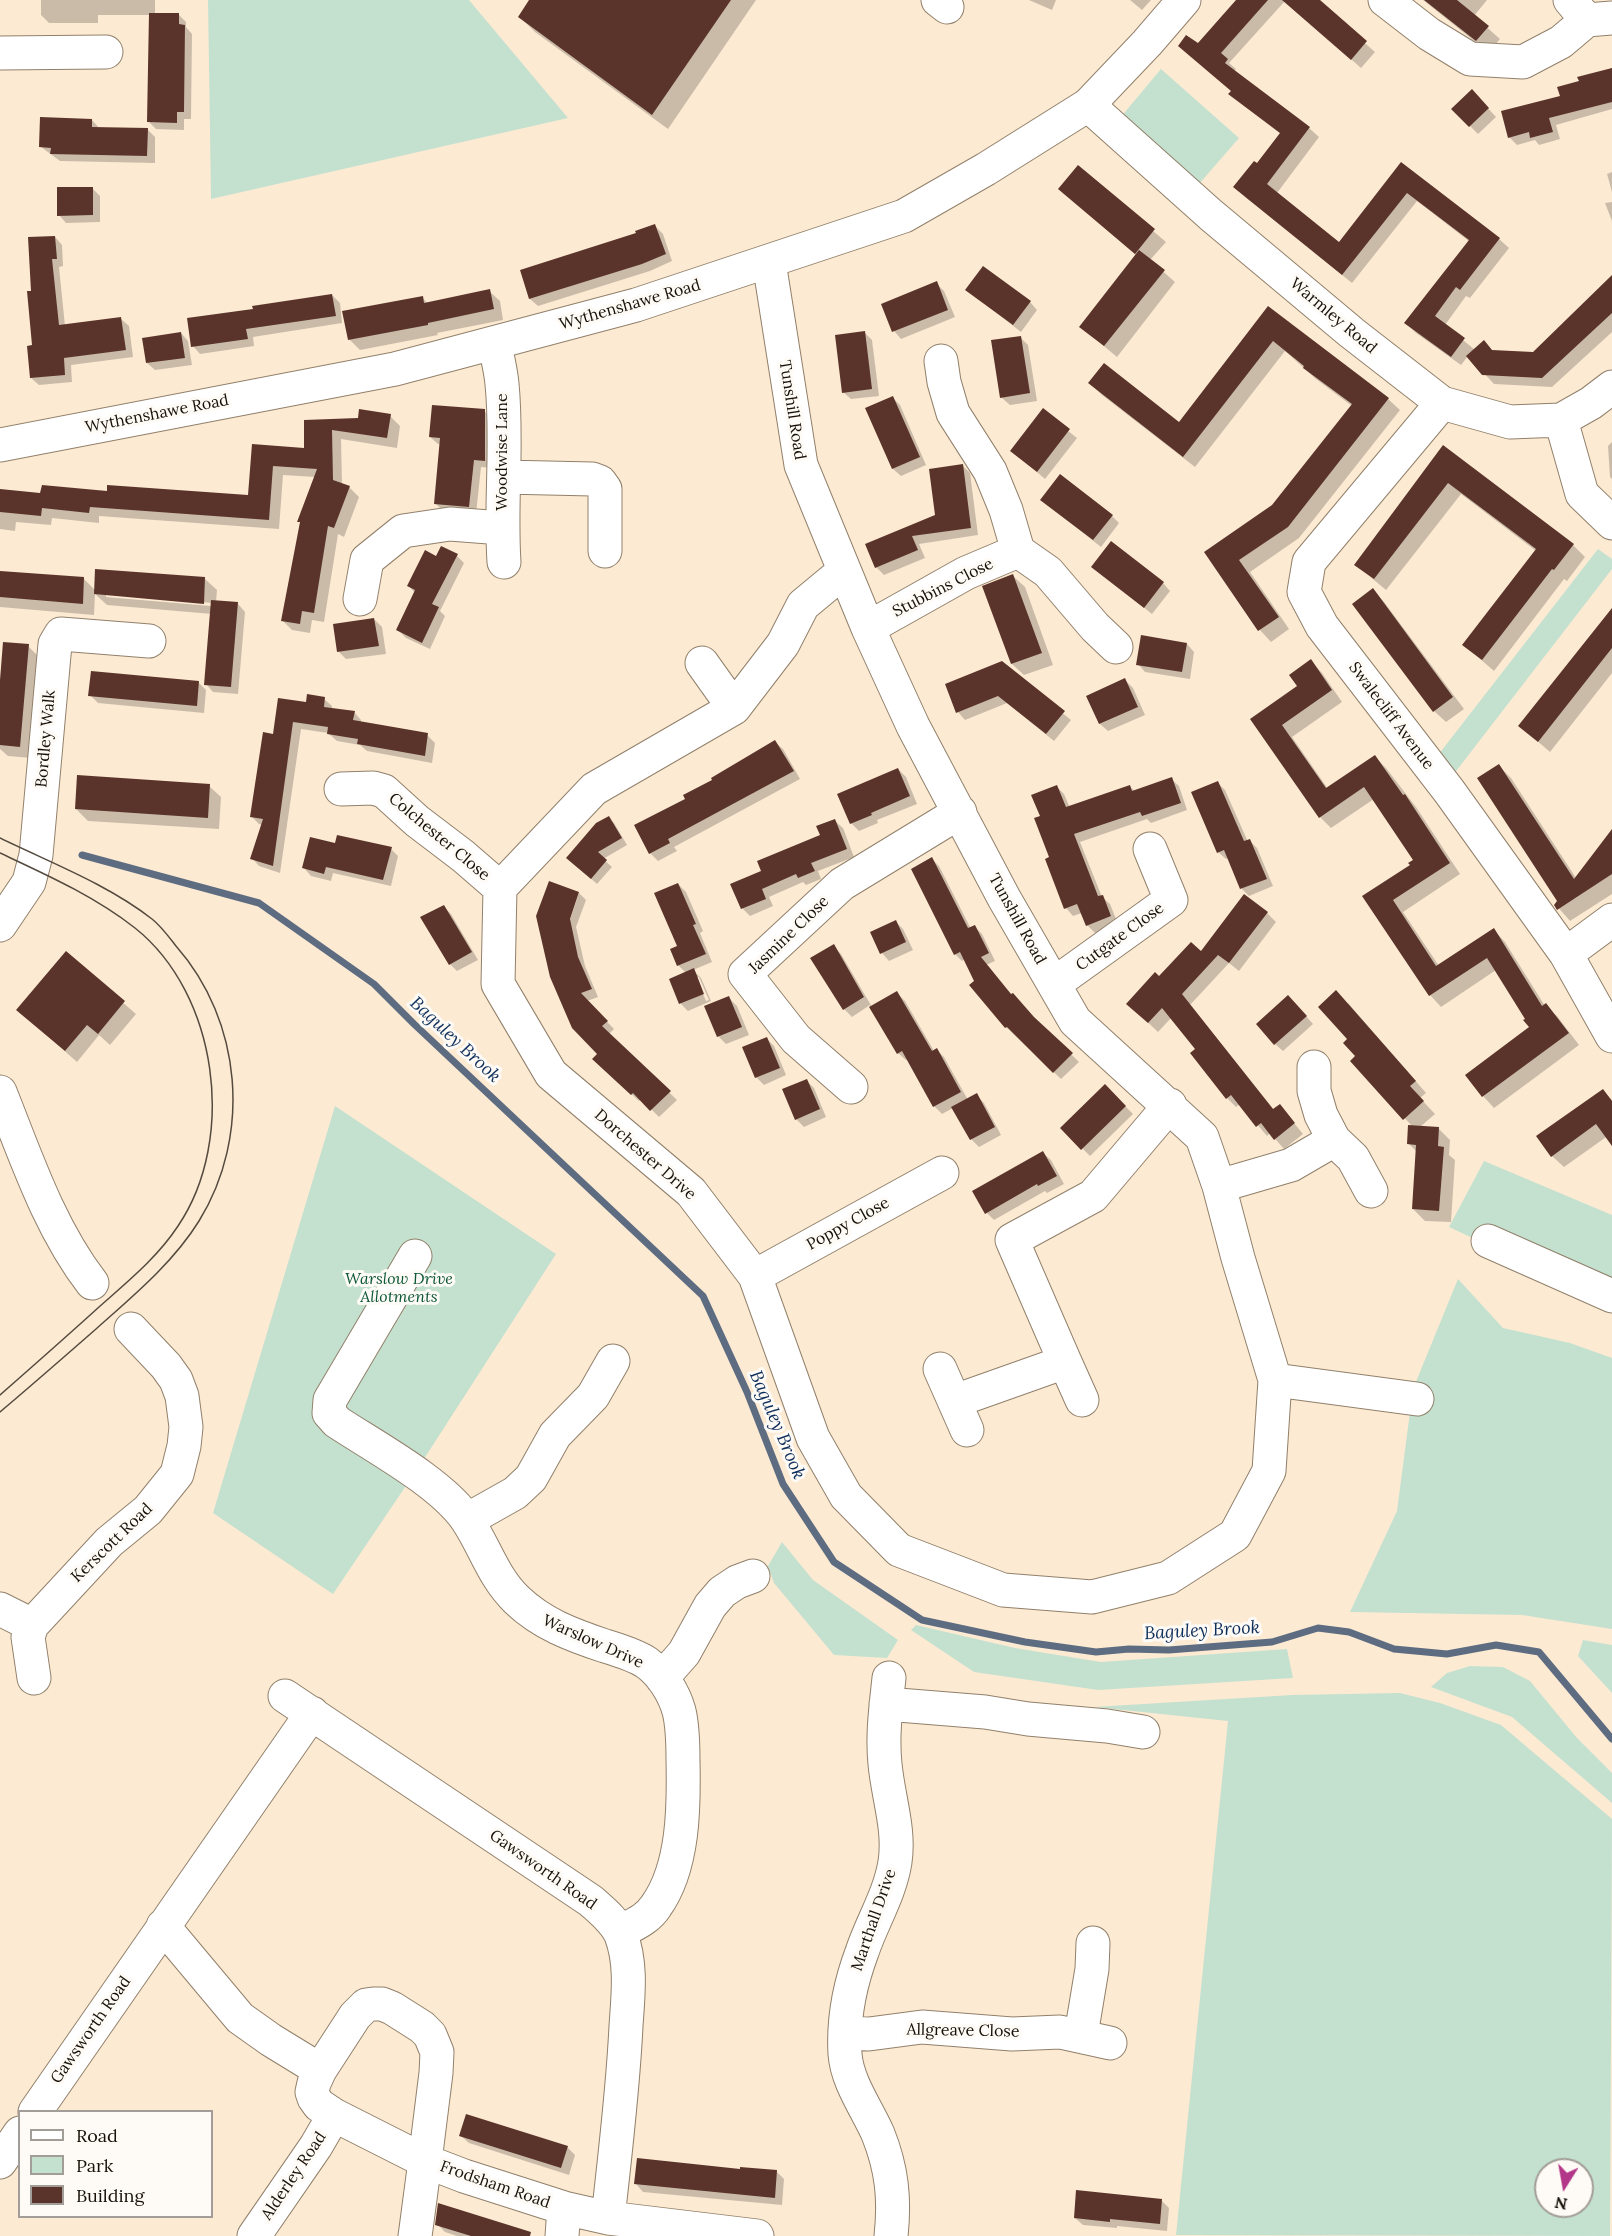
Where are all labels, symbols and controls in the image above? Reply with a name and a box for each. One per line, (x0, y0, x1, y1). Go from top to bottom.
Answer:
street label: Warmley Road (1286, 274, 1380, 358)
street label: Wythenshawe Road (557, 276, 703, 334)
street label: Tunshill Road (775, 359, 809, 461)
street label: Wythenshawe Road (84, 391, 230, 437)
street label: Woodwise Lane (492, 393, 512, 511)
street label: Stubbins Close (890, 554, 996, 622)
street label: Swalecliff Avenue (1344, 658, 1438, 774)
street label: Bordley Walk (32, 689, 60, 789)
street label: Colchester Close (385, 789, 493, 885)
street label: Tunshill Road (984, 870, 1050, 968)
street label: Jasmine Close (745, 892, 833, 978)
street label: Cutgate Close (1072, 899, 1168, 975)
water label: Baguley Brook (405, 993, 505, 1087)
street label: Dorchester Drive (590, 1106, 700, 1204)
street label: Poppy Close (803, 1193, 893, 1255)
park label: Warslow Drive Allotments (345, 1269, 453, 1307)
water label: Baguley Brook (744, 1367, 810, 1483)
street label: Kerscott Road (67, 1499, 157, 1587)
street label: Warslow Drive (540, 1611, 646, 1673)
water label: Baguley Brook (1144, 1617, 1260, 1645)
street label: Gawsworth Road (486, 1826, 600, 1914)
street label: Marthall Drive (848, 1866, 900, 1974)
street label: Gawsworth Road (47, 1973, 135, 2087)
street label: Allgreave Close (906, 2020, 1020, 2042)
legend (18, 2110, 213, 2218)
text: Road (76, 2124, 118, 2147)
street label: Alderley Road (257, 2128, 331, 2224)
text: Park (76, 2154, 113, 2177)
street label: Frodsham Road (437, 2157, 553, 2213)
north arrow (1534, 2158, 1594, 2218)
text: Building (76, 2184, 144, 2207)
text: N (1553, 2193, 1569, 2215)

